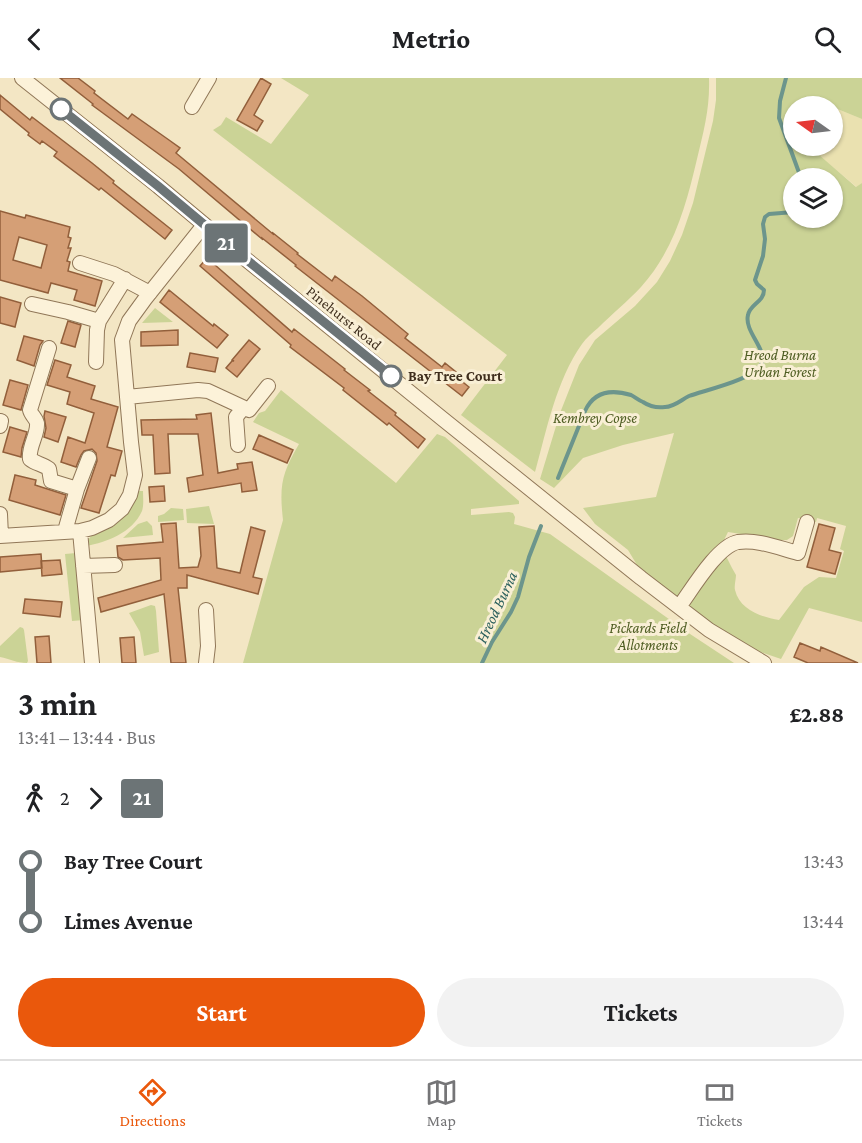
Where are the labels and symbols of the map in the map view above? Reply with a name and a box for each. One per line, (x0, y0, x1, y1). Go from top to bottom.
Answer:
north arrow (783, 96, 843, 156)
unlabelled marker (50, 98, 72, 120)
line badge: 21 (199, 224, 253, 262)
street label: Pinehurst Road (303, 283, 385, 353)
park label: Hreod Burna Urban Forest (744, 347, 817, 380)
marker: Bay Tree Court (380, 365, 402, 387)
place label: Bay Tree Court (408, 368, 503, 384)
park label: Kembrey Copse (553, 410, 637, 427)
water label: Hreod Burna (472, 568, 521, 646)
park label: Pickards Field Allotments (609, 620, 688, 653)

